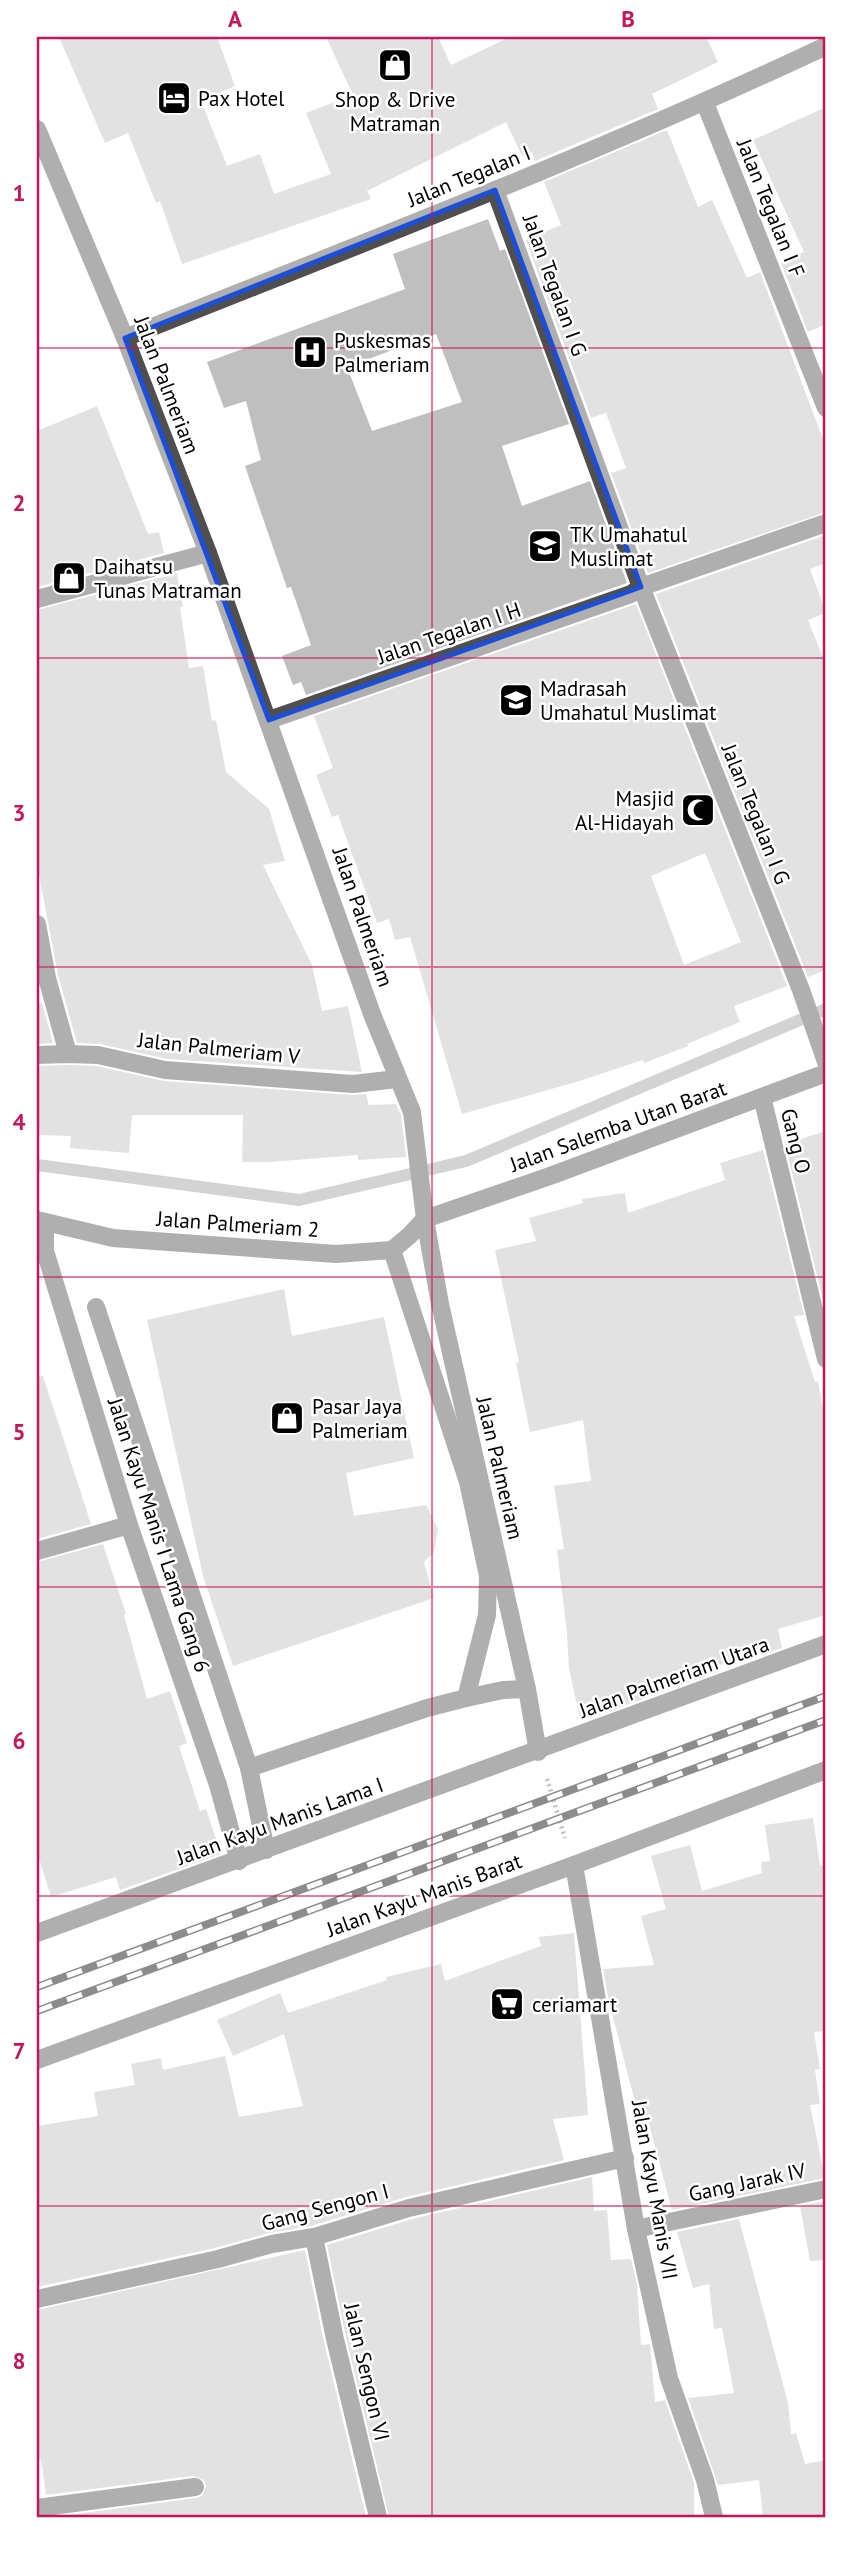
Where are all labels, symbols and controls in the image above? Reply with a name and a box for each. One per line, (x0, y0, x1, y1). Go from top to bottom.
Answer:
text: A (228, 4, 242, 33)
text: B (621, 4, 635, 33)
shop icon: Shop & Drive Matraman (376, 46, 414, 84)
hotel icon: Pax Hotel (155, 79, 193, 117)
place label: Pax Hotel (198, 85, 284, 112)
place label: Shop & Drive Matraman (335, 86, 455, 137)
street label: Jalan Tegalan I F (731, 134, 811, 281)
street label: Jalan Tegalan I (403, 139, 534, 213)
text: 1 (12, 178, 26, 207)
street label: Jalan Tegalan I G (517, 210, 593, 360)
street label: Jalan Palmeriam (128, 311, 206, 458)
place label: Puskesmas Palmeriam (334, 327, 431, 378)
hospital icon: Puskesmas Palmeriam (291, 333, 329, 371)
text: 2 (12, 488, 26, 517)
place label: TK Umahatul Muslimat (570, 521, 687, 572)
school or university icon: TK Umahatul Muslimat (526, 527, 564, 565)
place label: Daihatsu Tunas Matraman (94, 553, 242, 604)
shop icon: Daihatsu Tunas Matraman (50, 559, 88, 597)
street label: Jalan Tegalan I H (373, 596, 524, 671)
place label: Madrasah Umahatul Muslimat (540, 675, 716, 726)
school or university icon: Madrasah Umahatul Muslimat (497, 681, 535, 719)
street label: Jalan Tegalan I G (715, 739, 796, 888)
place label: Masjid Al-Hidayah (575, 785, 674, 836)
mosque icon: Masjid Al-Hidayah (679, 791, 717, 829)
text: 3 (12, 798, 26, 827)
street label: Jalan Palmeriam (326, 843, 399, 990)
street label: Jalan Palmeriam V (136, 1026, 301, 1070)
street label: Jalan Salemba Utan Barat (505, 1074, 730, 1178)
street label: Gang O (775, 1106, 817, 1176)
text: 4 (12, 1107, 26, 1136)
street label: Jalan Palmeriam 2 (155, 1205, 320, 1243)
street label: Jalan Kayu Manis I Lama Gang 6 (102, 1393, 216, 1676)
place label: Pasar Jaya Palmeriam (312, 1393, 408, 1444)
street label: Jalan Palmeriam (470, 1393, 530, 1542)
shop icon: Pasar Jaya Palmeriam (268, 1399, 306, 1437)
text: 5 (12, 1417, 26, 1446)
street label: Jalan Palmeriam Utara (574, 1630, 773, 1724)
text: 6 (12, 1726, 26, 1755)
street label: Jalan Kayu Manis Lama I (172, 1771, 387, 1871)
street label: Jalan Kayu Manis Barat (322, 1847, 525, 1943)
supermarket icon: ceriamart (488, 1985, 526, 2023)
place label: ceriamart (532, 1991, 617, 2018)
text: 7 (12, 2036, 26, 2065)
street label: Jalan Kayu Manis VII (626, 2097, 684, 2282)
street label: Gang Jarak IV (686, 2156, 808, 2208)
street label: Gang Sengon I (258, 2177, 392, 2237)
street label: Jalan Sengon VI (338, 2300, 396, 2443)
text: 8 (12, 2346, 26, 2375)

